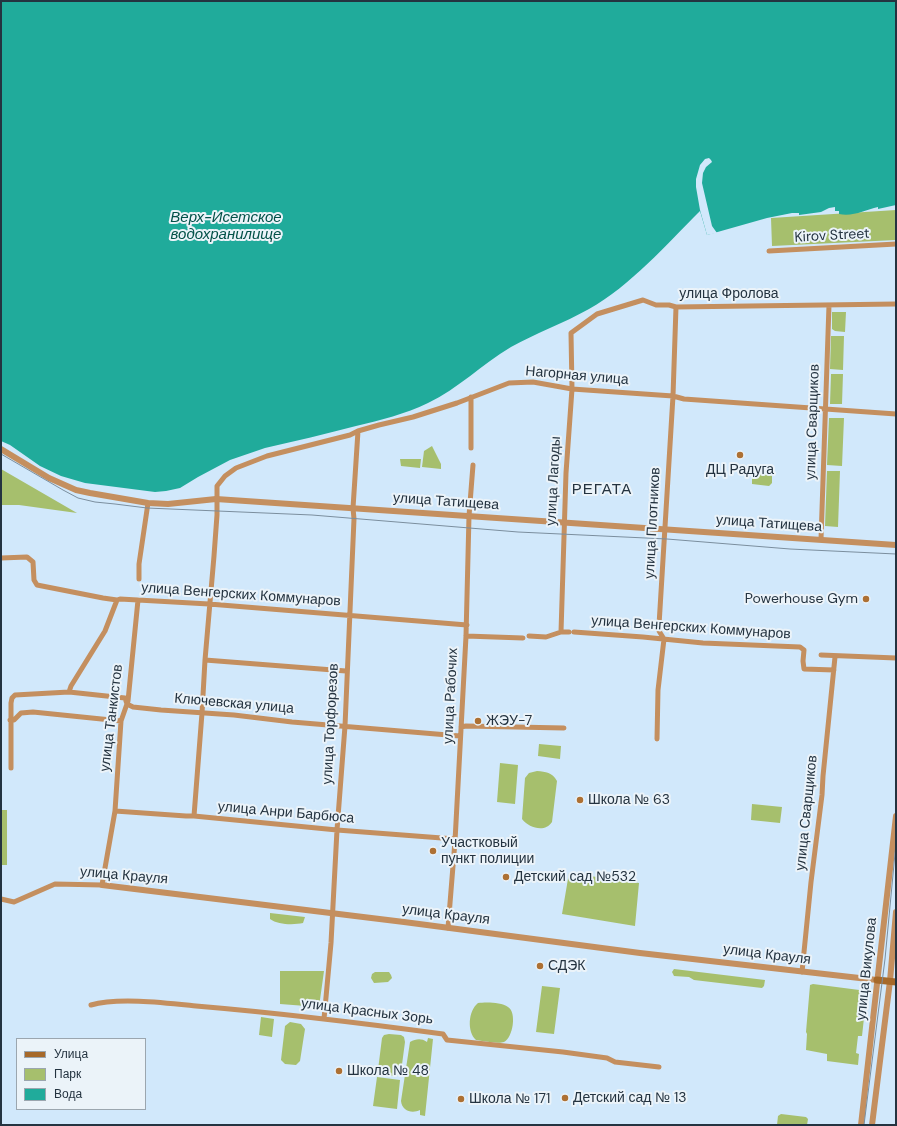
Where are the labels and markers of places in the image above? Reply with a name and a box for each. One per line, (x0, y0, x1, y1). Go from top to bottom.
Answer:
marker: ДЦ Радуга (735, 450, 745, 460)
place label: ДЦ Радуга (706, 462, 774, 478)
place label: Powerhouse Gym (745, 591, 858, 607)
marker: Powerhouse Gym (861, 594, 871, 604)
place label: ЖЭУ-7 (486, 713, 532, 729)
marker: ЖЭУ-7 (473, 716, 483, 726)
place label: Школа № 63 (588, 792, 670, 808)
marker: Школа № 63 (575, 795, 585, 805)
place label: Участковый пункт полиции (441, 835, 534, 868)
marker: Участковый пункт полиции (428, 846, 438, 856)
place label: Детский сад №532 (514, 869, 636, 885)
marker: Детский сад №532 (501, 872, 511, 882)
place label: СДЭК (548, 958, 586, 974)
marker: СДЭК (535, 961, 545, 971)
place label: Школа № 48 (347, 1063, 429, 1079)
marker: Школа № 48 (334, 1066, 344, 1076)
place label: Детский сад № 13 (573, 1090, 687, 1106)
place label: Школа № 171 (469, 1091, 550, 1107)
marker: Детский сад № 13 (560, 1093, 570, 1103)
marker: Школа № 171 (456, 1094, 466, 1104)

